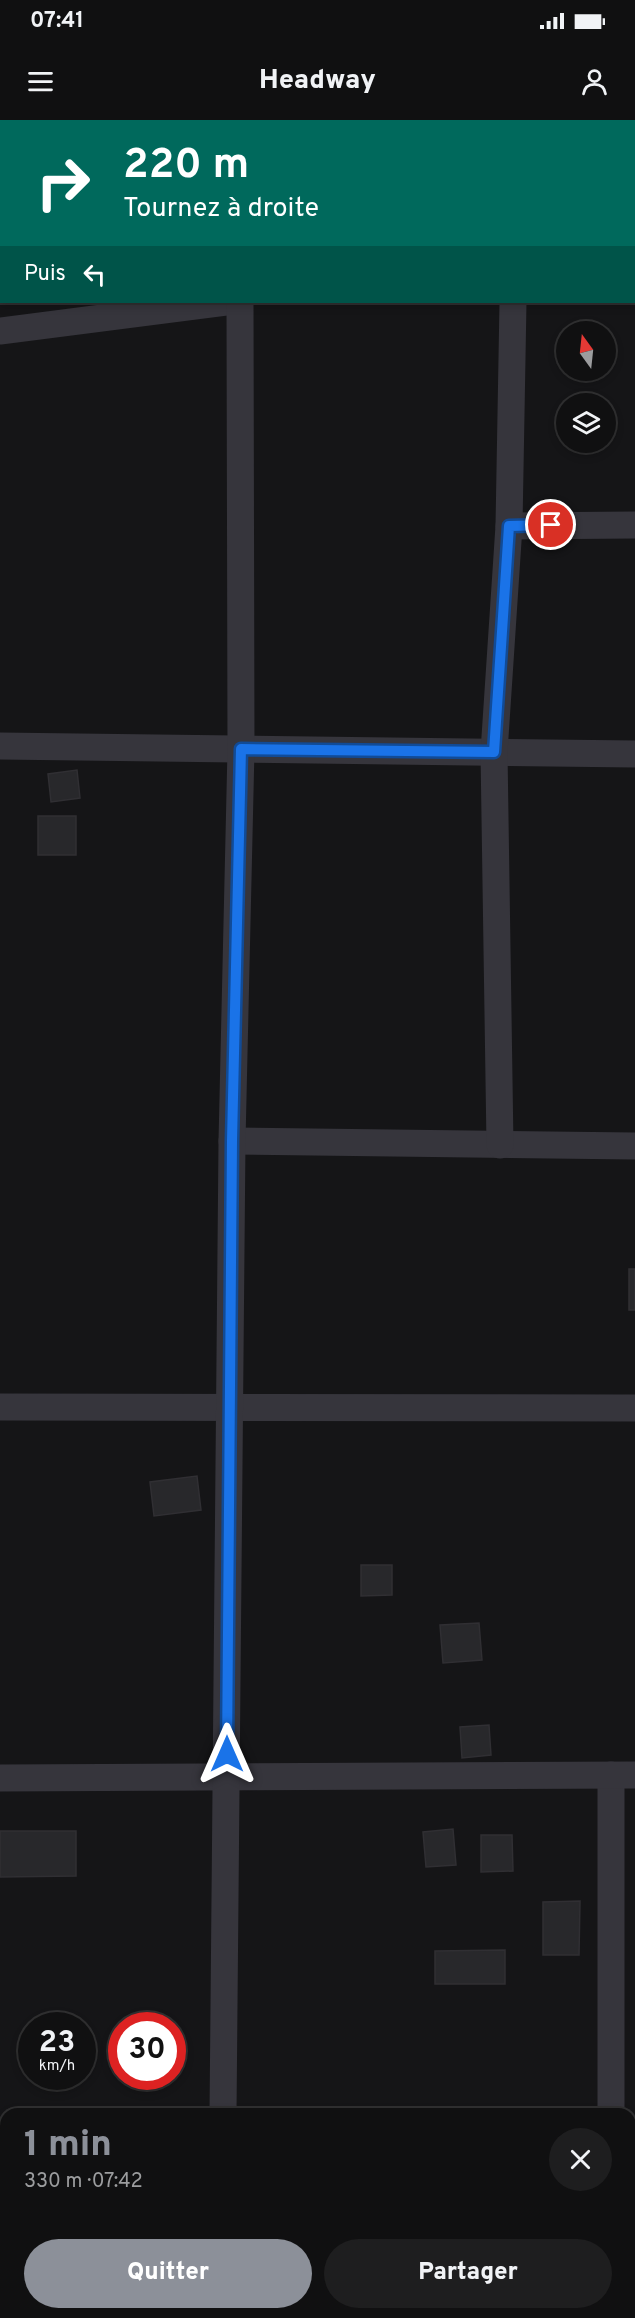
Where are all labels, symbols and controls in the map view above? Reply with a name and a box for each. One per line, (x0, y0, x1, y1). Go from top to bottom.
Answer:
text: 07:41 (30, 8, 84, 35)
text: Headway (259, 64, 376, 98)
icon: menu (24, 65, 57, 98)
icon: person (578, 65, 611, 98)
text: 220 m (123, 140, 249, 193)
icon: right (24, 144, 102, 222)
text: Tournez à droite (123, 192, 319, 226)
icon: left (78, 258, 111, 291)
text: Puis (24, 261, 66, 288)
north arrow (556, 321, 616, 381)
map controls (556, 321, 616, 453)
button: layers (556, 393, 616, 453)
pin (525, 499, 576, 550)
icon: arrive (534, 508, 567, 541)
position arrow (195, 1722, 259, 1786)
speed limit sign: 30 (108, 2012, 186, 2090)
text: 23 (39, 2025, 75, 2062)
text: km/h (39, 2057, 75, 2076)
text: 1 min (24, 2123, 112, 2169)
button: close (549, 2128, 612, 2191)
text: 330 m · 07:42 (24, 2169, 143, 2195)
button: Quitter (24, 2239, 312, 2308)
button: Partager (324, 2239, 612, 2308)

